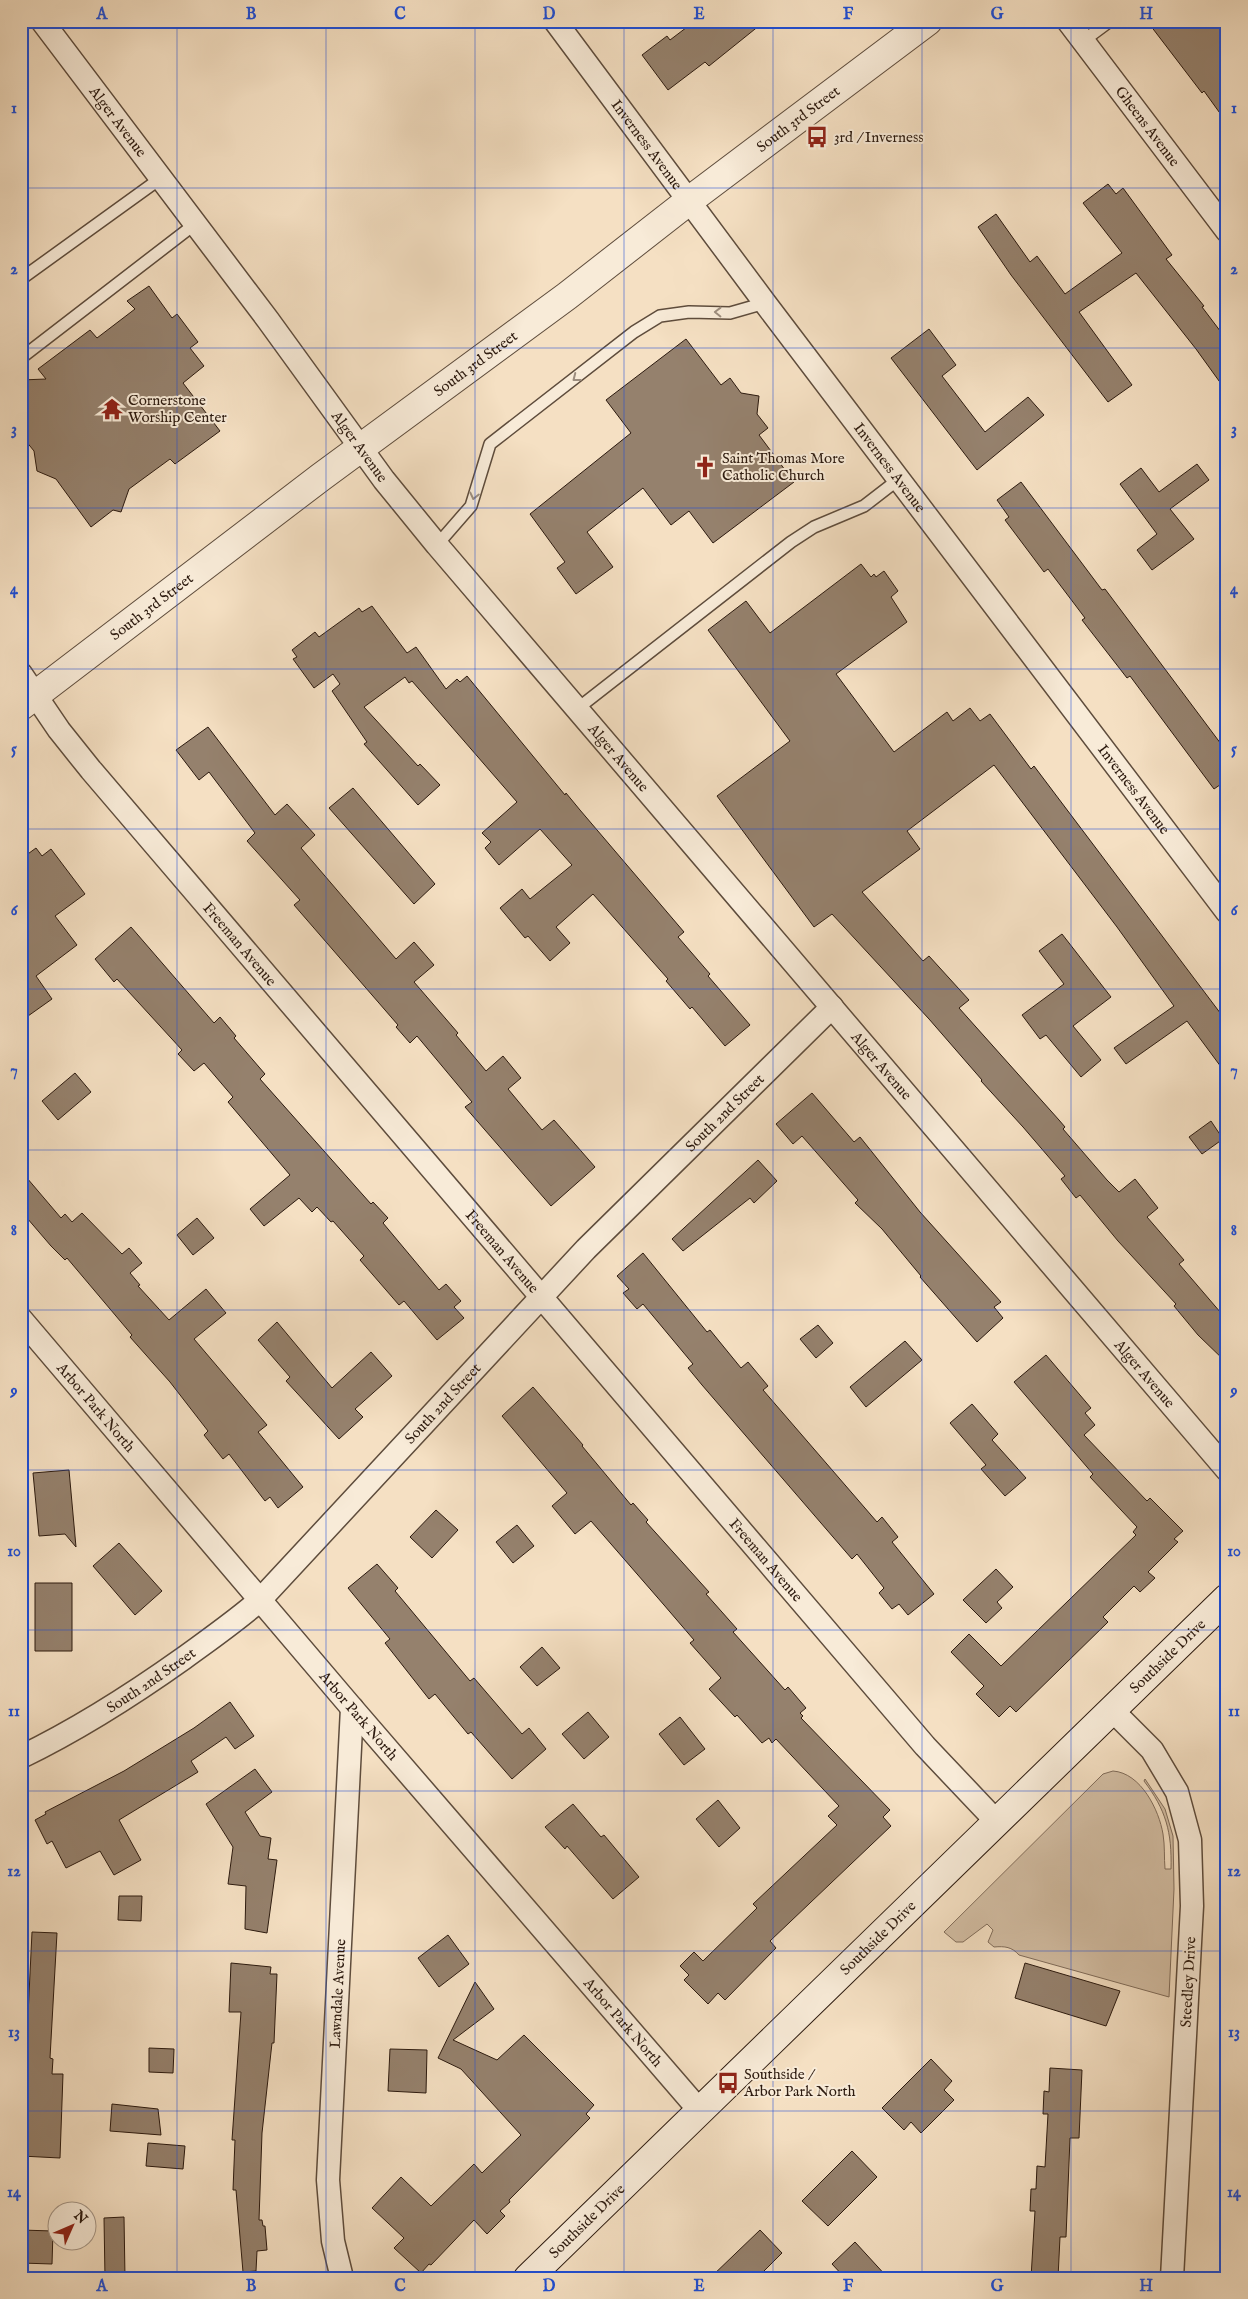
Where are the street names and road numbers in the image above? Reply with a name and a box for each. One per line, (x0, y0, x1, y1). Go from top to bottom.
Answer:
street label: Alger Avenue (84, 82, 151, 161)
street label: South 3rd Street (753, 82, 844, 157)
street label: Gheens Avenue (1111, 82, 1184, 171)
street label: Inverness Avenue (607, 96, 686, 194)
street label: South 3rd Street (430, 327, 521, 401)
street label: Alger Avenue (326, 406, 392, 486)
street label: Inverness Avenue (849, 419, 930, 517)
street label: South 3rd Street (106, 569, 197, 645)
street label: Alger Avenue (583, 719, 653, 796)
street label: Inverness Avenue (1093, 741, 1174, 838)
street label: Freeman Avenue (198, 899, 280, 990)
street label: Alger Avenue (846, 1027, 916, 1104)
street label: South 2nd Street (681, 1070, 769, 1156)
street label: Freeman Avenue (461, 1206, 543, 1297)
street label: Alger Avenue (1109, 1335, 1179, 1412)
street label: Arbor Park North (52, 1358, 139, 1456)
street label: South 2nd Street (401, 1359, 485, 1448)
street label: Freeman Avenue (725, 1515, 807, 1606)
street label: Southside Drive (1126, 1615, 1210, 1698)
street label: South 2nd Street (103, 1644, 200, 1717)
street label: Arbor Park North (314, 1667, 402, 1765)
street label: Southside Drive (836, 1897, 920, 1979)
street label: Steedley Drive (1177, 1936, 1200, 2028)
street label: Lawndale Avenue (326, 1938, 350, 2049)
street label: Arbor Park North (579, 1973, 667, 2071)
street label: Southside Drive (545, 2180, 629, 2263)

